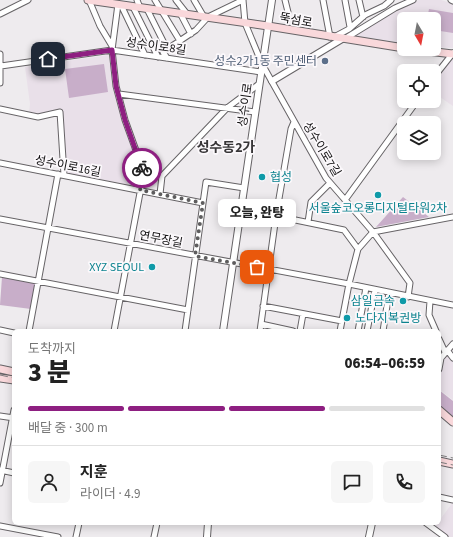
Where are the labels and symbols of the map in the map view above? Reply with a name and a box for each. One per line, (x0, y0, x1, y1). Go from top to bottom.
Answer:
street label: 뚝섬로 (278, 9, 314, 32)
north arrow (397, 12, 441, 56)
street label: 성수이로8길 (124, 34, 187, 59)
pin (31, 42, 65, 76)
place label: 성수2가1동 주민센터 (214, 53, 317, 70)
marker: 성수2가1동 주민센터 (320, 56, 330, 66)
street label: 성수이로 (234, 82, 257, 128)
street label: 성수이로7길 (299, 119, 345, 180)
district label: 성수동2가 (197, 138, 256, 158)
courier (122, 148, 162, 188)
street label: 성수이로16길 (33, 152, 102, 181)
place label: 협성 (270, 169, 292, 186)
marker: 협성 (257, 172, 267, 182)
marker: 서울숲코오롱디지털타워2차 (373, 190, 383, 200)
callout: 오늘, 완탕 (218, 199, 296, 227)
place label: 서울숲코오롱디지털타워2차 (309, 200, 447, 217)
street label: 연무장길 (138, 227, 184, 252)
pin (240, 250, 274, 284)
place label: XYZ SEOUL (89, 259, 144, 276)
marker: XYZ SEOUL (147, 262, 157, 272)
place label: 삼일금속 (351, 293, 395, 310)
marker: 삼일금속 (398, 296, 408, 306)
place label: 노다지복권방 (355, 310, 421, 327)
marker: 노다지복권방 (342, 313, 352, 323)

